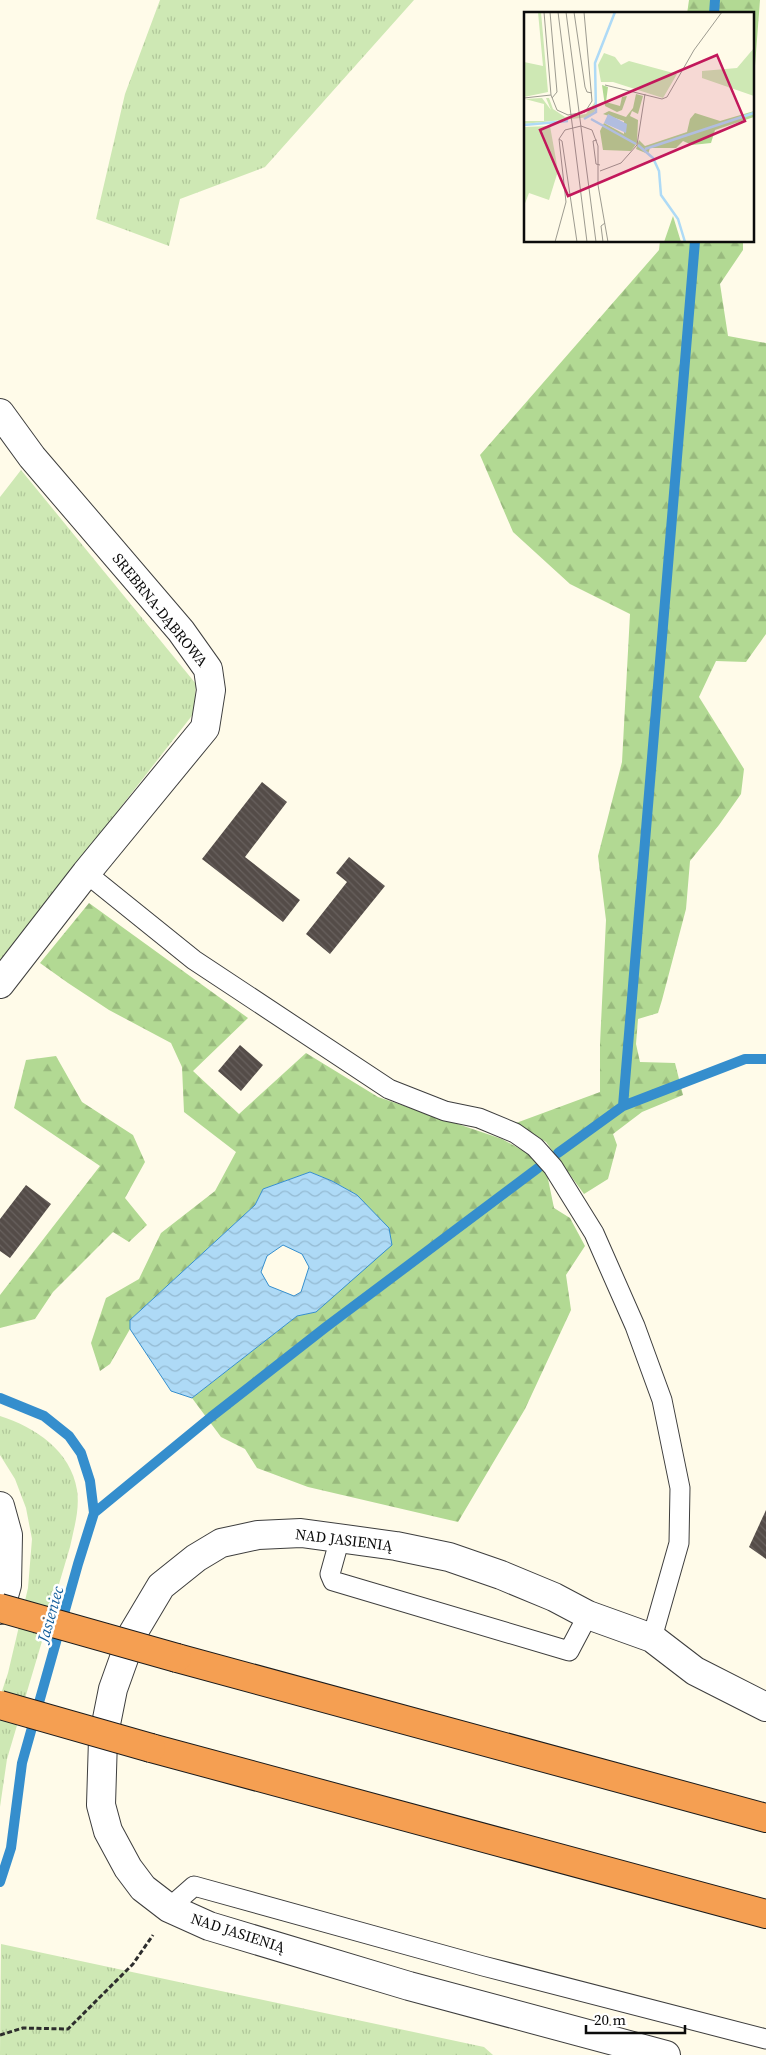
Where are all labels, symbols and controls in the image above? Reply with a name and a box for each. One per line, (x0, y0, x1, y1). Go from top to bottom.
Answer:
inset map (524, 12, 754, 242)
street label: SREBRNA-DĄBROWA (108, 548, 213, 671)
street label: NAD JASIENIĄ (294, 1523, 394, 1556)
water label: Jasieniec (31, 1583, 69, 1647)
street label: NAD JASIENIĄ (188, 1907, 288, 1958)
scale bar (586, 2002, 685, 2034)
text: 20 m (594, 2009, 626, 2030)

